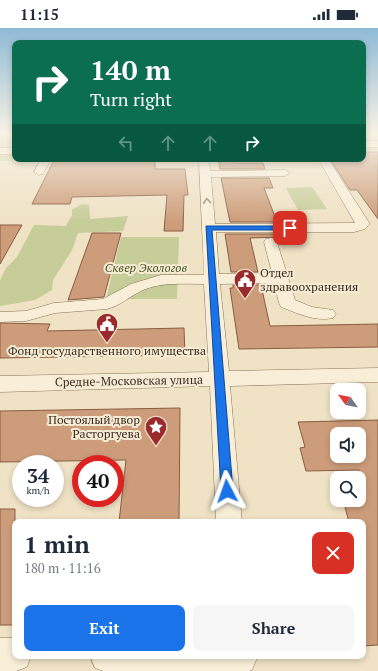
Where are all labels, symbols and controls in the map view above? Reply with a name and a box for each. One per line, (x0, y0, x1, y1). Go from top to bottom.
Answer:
text: 11:15 (20, 4, 59, 24)
text: 140 m (90, 51, 171, 88)
icon: right (24, 56, 76, 108)
text: Turn right (90, 87, 172, 111)
icon: left (115, 132, 137, 154)
icon: ahead (157, 132, 179, 154)
icon: ahead (199, 132, 221, 154)
icon: right (241, 132, 263, 154)
one-way arrow (202, 198, 211, 204)
pin (273, 211, 307, 245)
icon: arrive (279, 217, 301, 239)
park label: Сквер Экологов (105, 260, 187, 275)
place label: Отдел здравоохранения (260, 265, 358, 294)
public building icon: Отдел здравоохранения (232, 267, 258, 300)
public building icon: Фонд государственного имущества (94, 311, 120, 344)
place label: Фонд государственного имущества (8, 343, 206, 358)
street label: Средне-Московская улица (55, 372, 203, 389)
north arrow (330, 383, 366, 419)
map controls (330, 383, 366, 507)
place label: Постоялый двор Расторгуева (48, 412, 140, 441)
place icon: Постоялый двор Расторгуева (143, 414, 169, 447)
button: sound (330, 427, 366, 463)
speed limit sign: 40 (72, 455, 124, 507)
text: 34 (27, 462, 49, 489)
position arrow (206, 470, 248, 512)
button: search (330, 471, 366, 507)
text: km/h (26, 484, 50, 497)
text: 1 min (24, 528, 90, 560)
button: close (312, 532, 354, 574)
text: 180 m · 11:16 (24, 559, 101, 577)
button: Exit (24, 605, 185, 651)
button: Share (193, 605, 354, 651)

